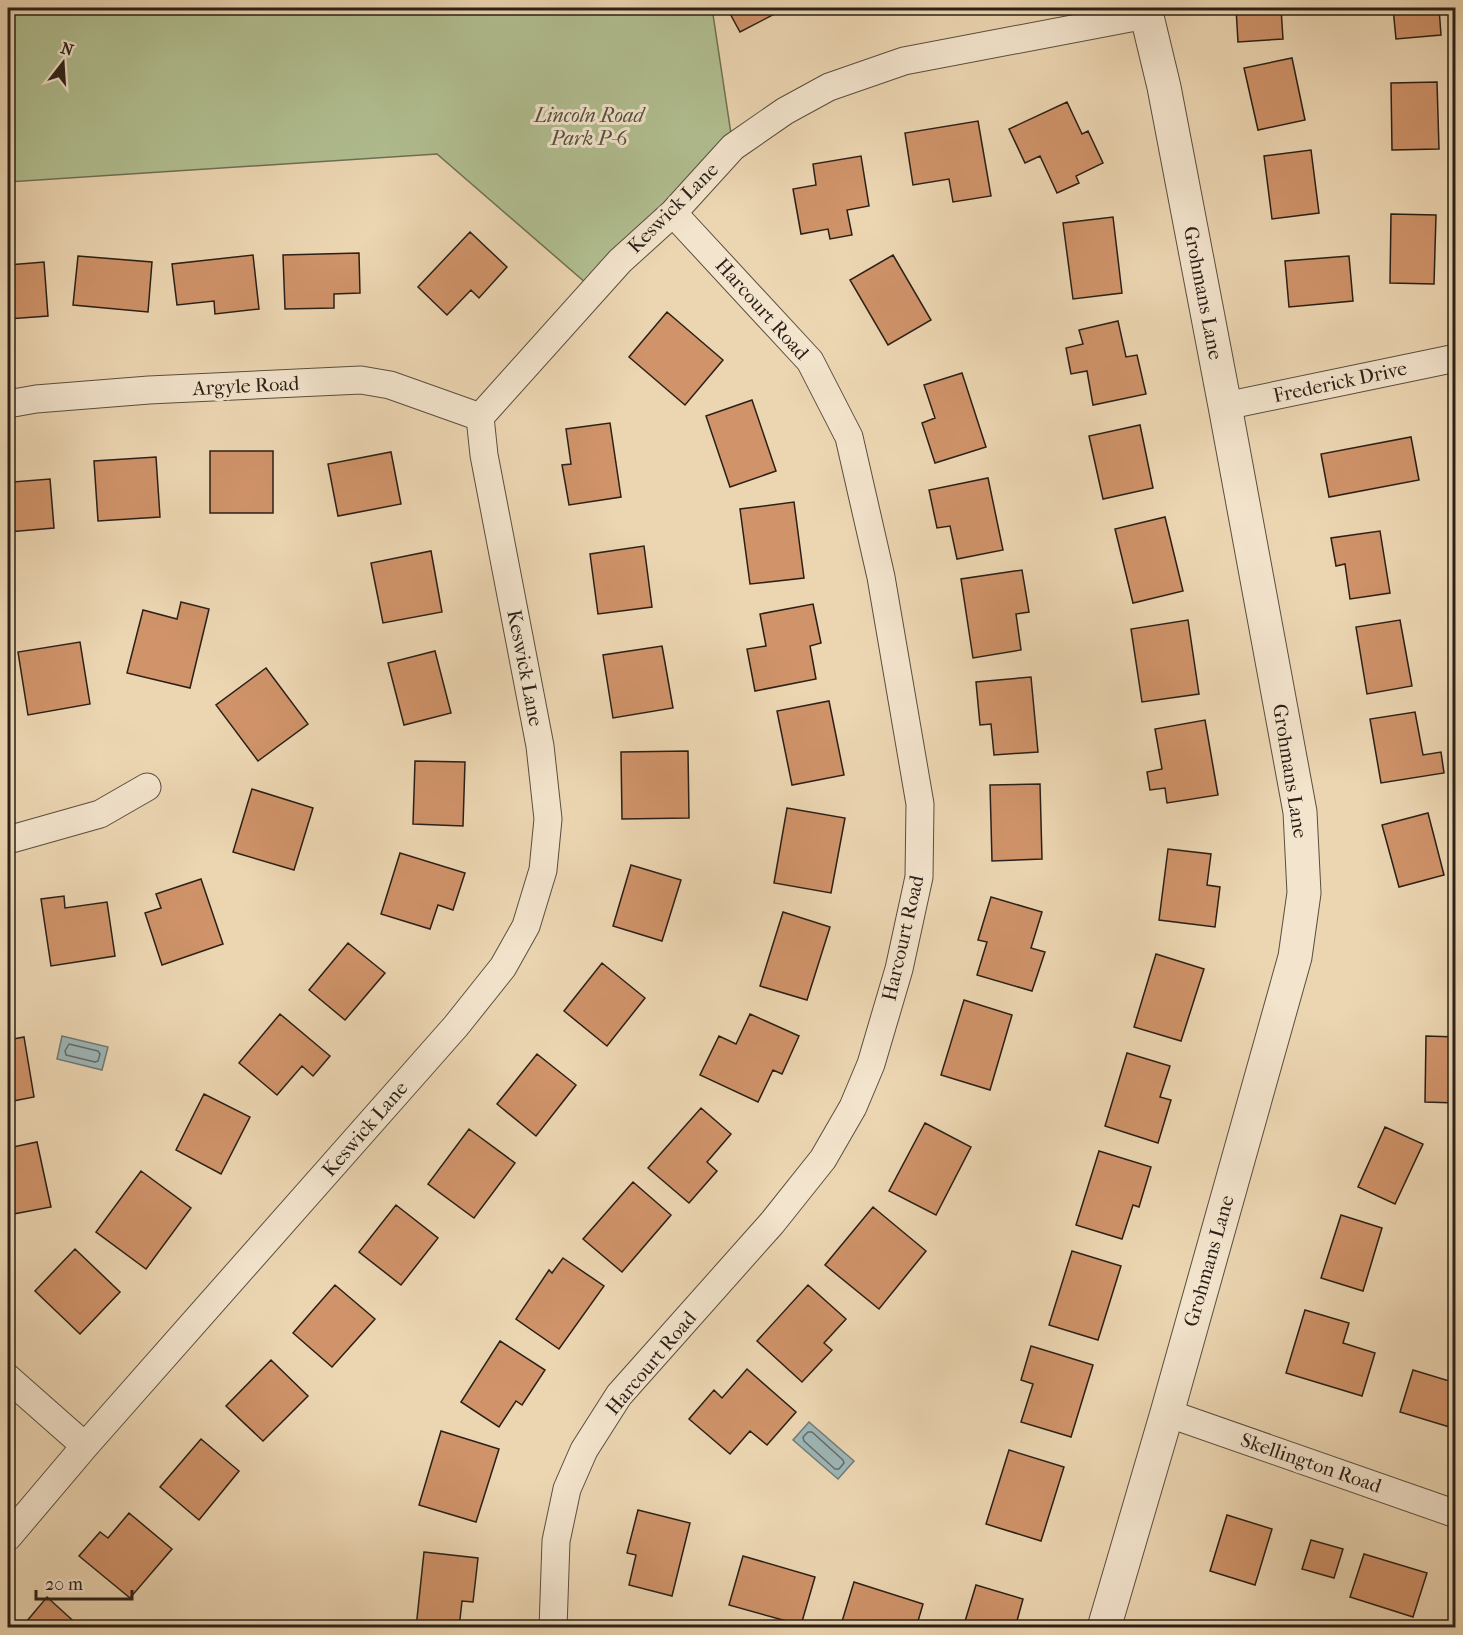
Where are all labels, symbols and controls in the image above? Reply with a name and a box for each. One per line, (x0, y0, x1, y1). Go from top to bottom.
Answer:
north arrow (33, 33, 93, 93)
text: N (59, 38, 77, 60)
park label: Lincoln Road Park P-6 (532, 104, 646, 150)
street label: Keswick Lane (623, 158, 723, 258)
street label: Grohmans Lane (1179, 224, 1227, 362)
street label: Harcourt Road (711, 254, 814, 365)
street label: Frederick Drive (1271, 357, 1409, 407)
street label: Argyle Road (191, 372, 301, 400)
street label: Keswick Lane (502, 608, 548, 728)
street label: Grohmans Lane (1268, 702, 1312, 840)
street label: Harcourt Road (877, 872, 929, 1003)
street label: Keswick Lane (318, 1077, 413, 1181)
street label: Grohmans Lane (1179, 1193, 1239, 1329)
street label: Harcourt Road (601, 1306, 702, 1419)
street label: Skellington Road (1238, 1428, 1385, 1498)
scale bar (36, 1563, 132, 1601)
text: 20 m (45, 1574, 83, 1595)

